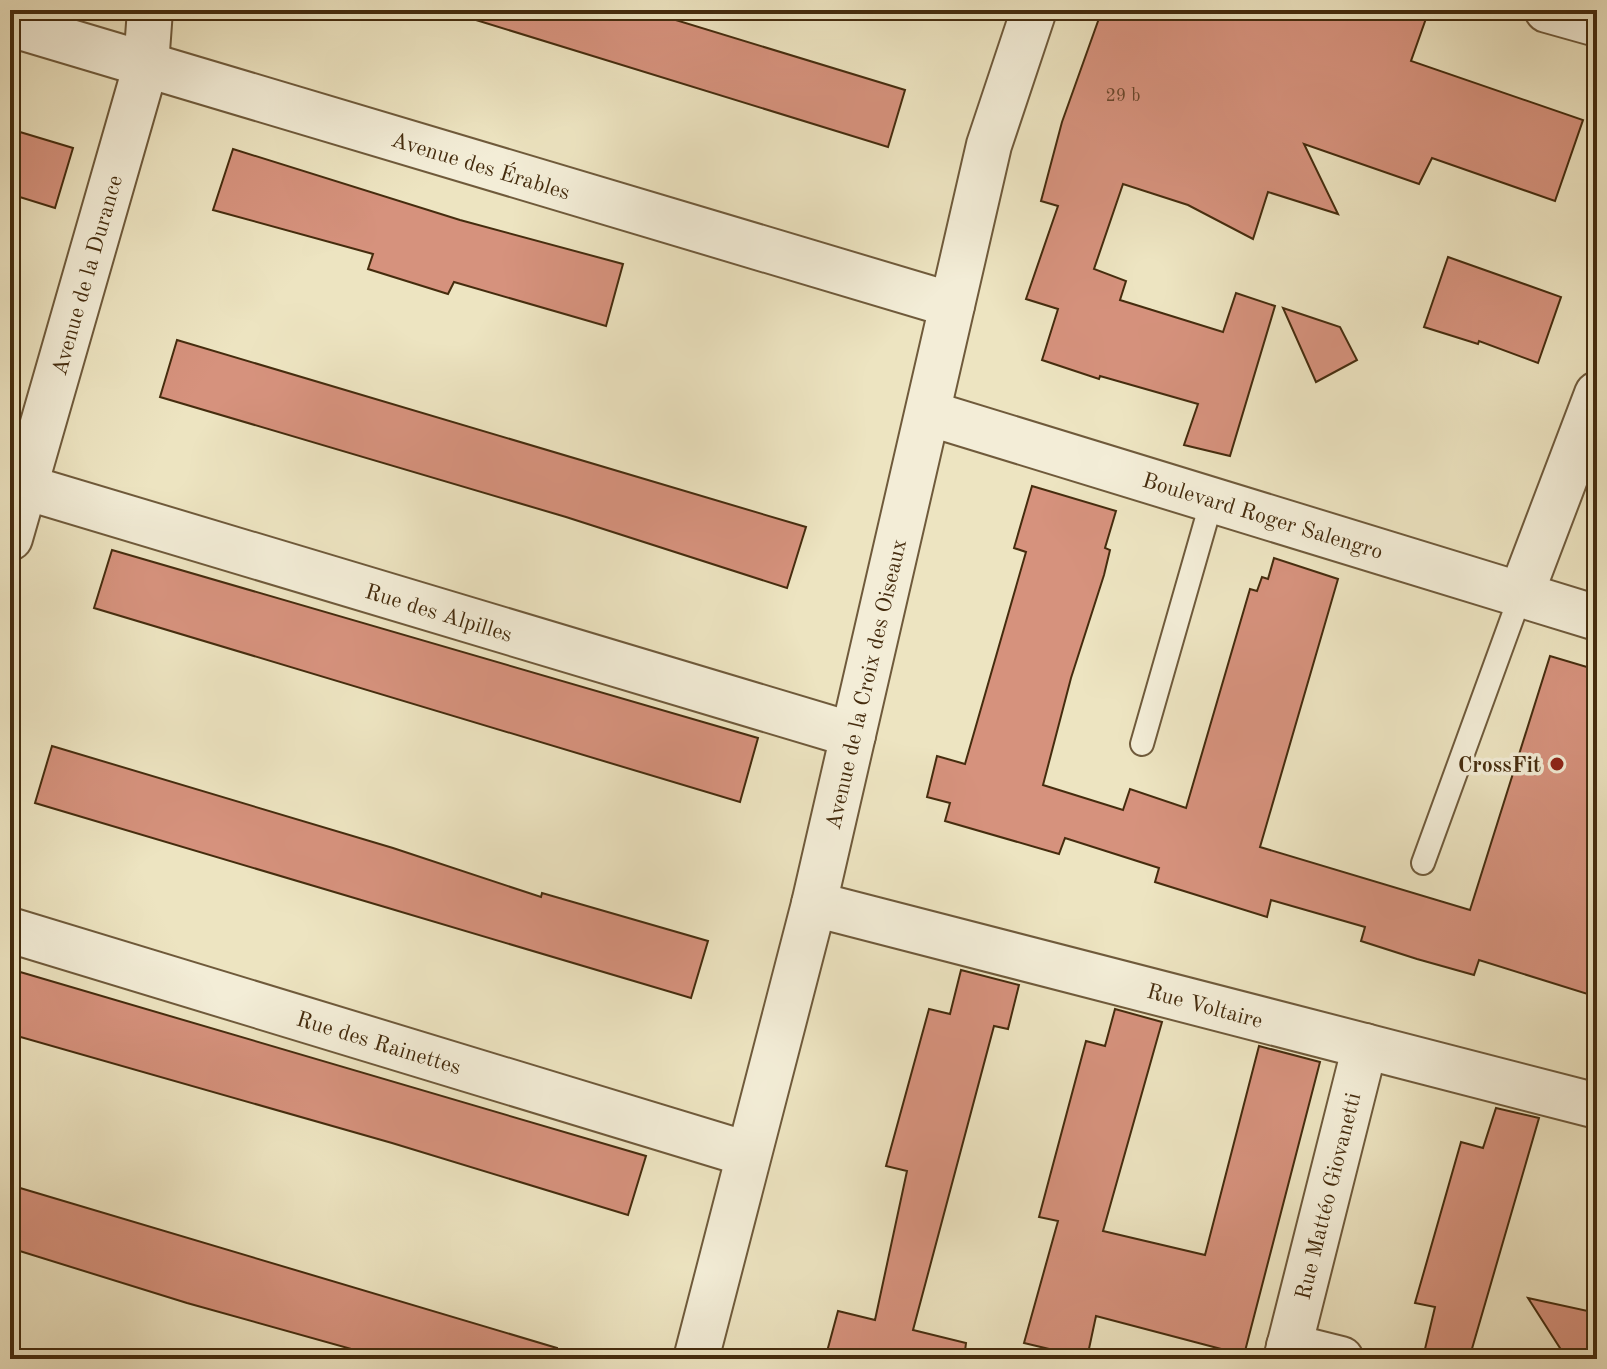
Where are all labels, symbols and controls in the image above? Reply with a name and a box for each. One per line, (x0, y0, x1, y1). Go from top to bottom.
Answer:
house number: 29 b (1105, 87, 1141, 105)
street label: Avenue des Érables (389, 126, 573, 205)
street label: Avenue de la Durance (49, 173, 127, 378)
street label: Boulevard Roger Salengro (1139, 470, 1385, 564)
street label: Avenue de la Croix des Oiseaux (823, 537, 911, 832)
street label: Rue des Alpilles (362, 581, 515, 647)
place label: CrossFit (1458, 755, 1541, 777)
marker: CrossFit (1548, 755, 1566, 773)
street label: Rue Voltaire (1144, 981, 1265, 1033)
street label: Rue des Rainettes (294, 1008, 463, 1079)
street label: Rue Mattéo Giovanetti (1293, 1091, 1365, 1302)

